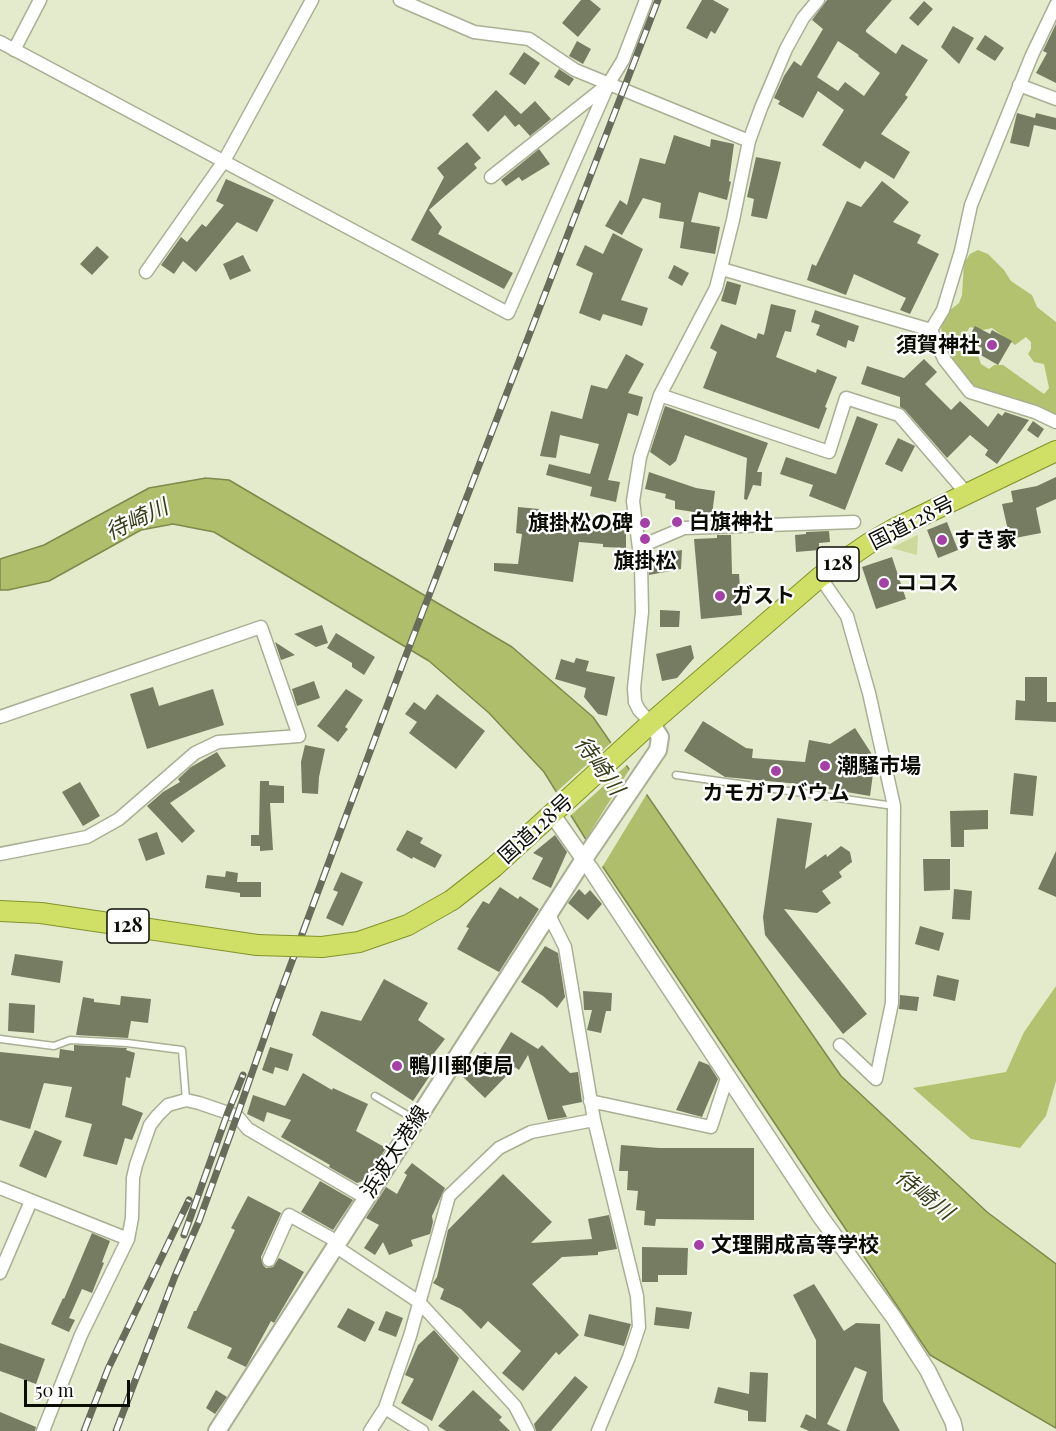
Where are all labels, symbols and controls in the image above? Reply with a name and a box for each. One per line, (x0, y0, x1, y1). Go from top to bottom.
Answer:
place label: 須賀神社 (896, 332, 980, 358)
marker: 須賀神社 (985, 338, 999, 352)
street label: 国道128号 (865, 491, 959, 555)
water label: 待崎川 (102, 494, 172, 546)
place label: 白旗神社 (689, 509, 773, 535)
place label: 旗掛松の碑 (528, 510, 633, 536)
marker: 白旗神社 (670, 515, 684, 529)
marker: 旗掛松の碑 (638, 516, 652, 530)
place label: すき家 (954, 527, 1017, 553)
marker: 旗掛松 (638, 532, 652, 546)
marker: すき家 (935, 533, 949, 547)
road number: 128 (817, 547, 859, 581)
place label: 旗掛松 (614, 548, 676, 574)
place label: ココス (896, 570, 959, 596)
marker: ココス (877, 576, 891, 590)
place label: ガスト (732, 583, 795, 609)
marker: ガスト (713, 589, 727, 603)
water label: 待崎川 (569, 732, 629, 800)
place label: 潮騒市場 (837, 753, 921, 779)
marker: 潮騒市場 (818, 759, 832, 773)
marker: カモガワバウム (769, 764, 783, 778)
place label: カモガワバウム (703, 780, 849, 806)
street label: 国道128号 (493, 789, 579, 869)
road number: 128 (107, 909, 149, 943)
place label: 鴨川郵便局 (409, 1053, 514, 1079)
marker: 鴨川郵便局 (390, 1059, 404, 1073)
street label: 浜波太港線 (356, 1101, 434, 1203)
water label: 待崎川 (890, 1164, 958, 1226)
place label: 文理開成高等学校 (711, 1232, 879, 1258)
marker: 文理開成高等学校 (692, 1238, 706, 1252)
scale bar (27, 1368, 134, 1406)
text: 50 m (35, 1378, 74, 1402)

